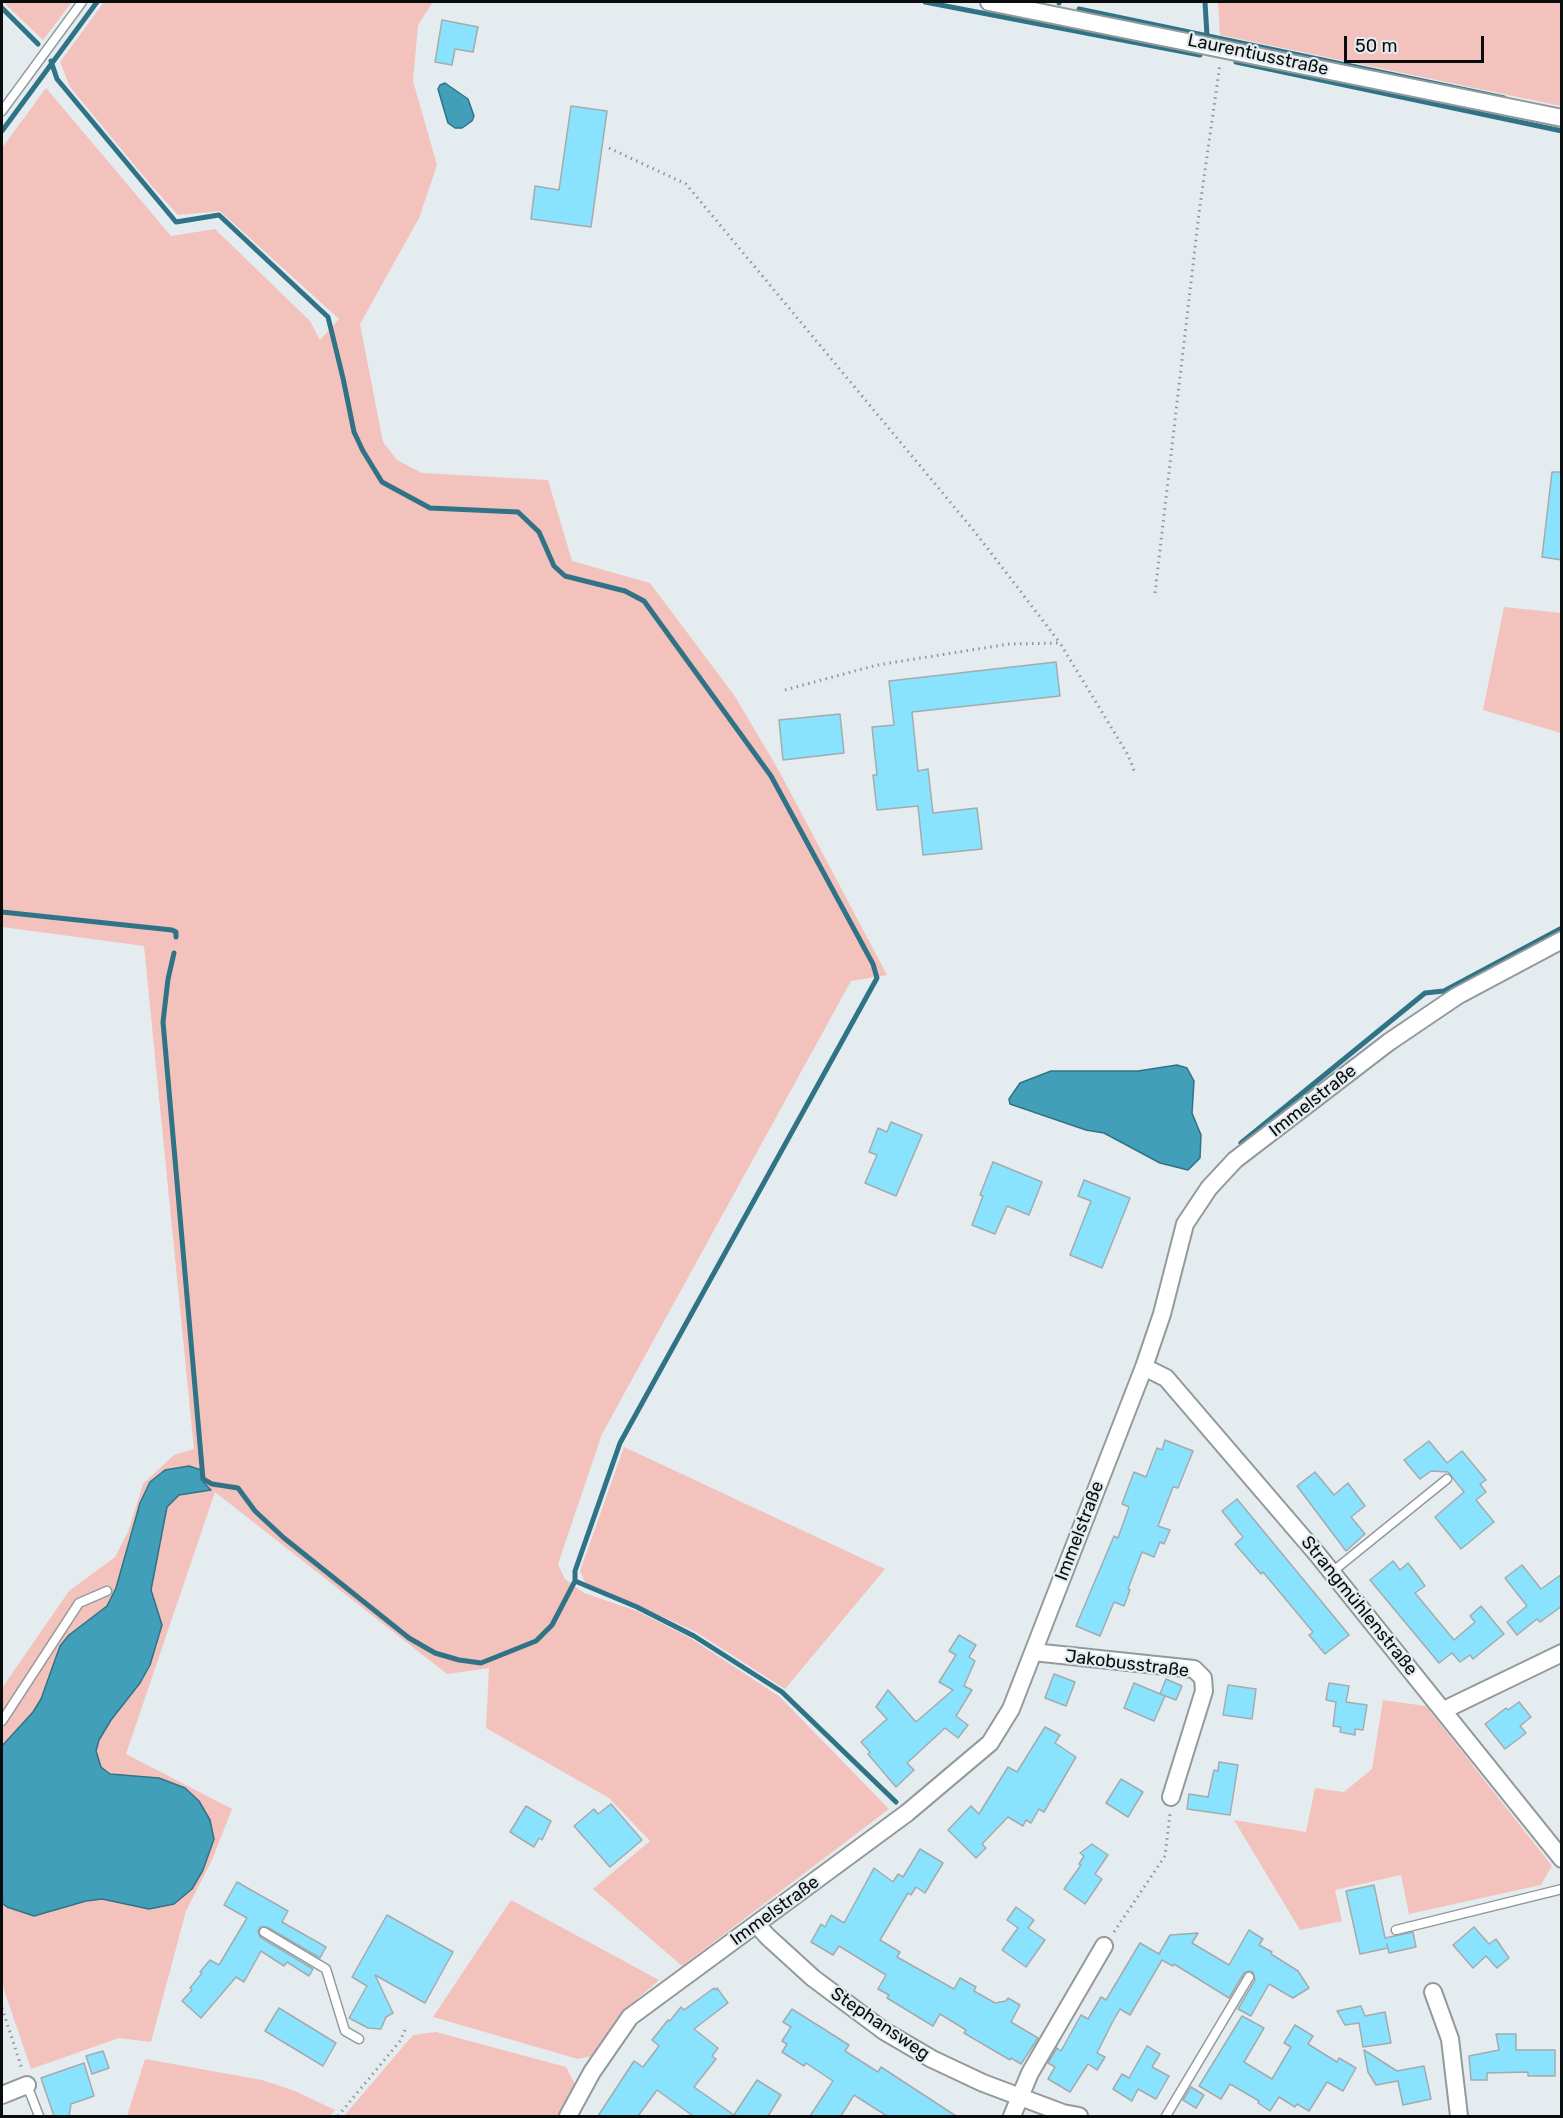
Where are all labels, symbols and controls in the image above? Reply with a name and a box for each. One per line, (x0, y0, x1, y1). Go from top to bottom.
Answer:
scale bar (1347, 24, 1486, 62)
street label: Laurentiusstraße (1186, 30, 1330, 80)
text: 50 m (1355, 35, 1398, 57)
street label: Immelstraße (1265, 1060, 1361, 1142)
street label: Immelstraße (1051, 1478, 1109, 1584)
street label: Strangmühlenstraße (1296, 1532, 1422, 1680)
street label: Jakobusstraße (1064, 1646, 1190, 1682)
street label: Immelstraße (726, 1871, 824, 1951)
street label: Stephansweg (826, 1983, 934, 2065)

